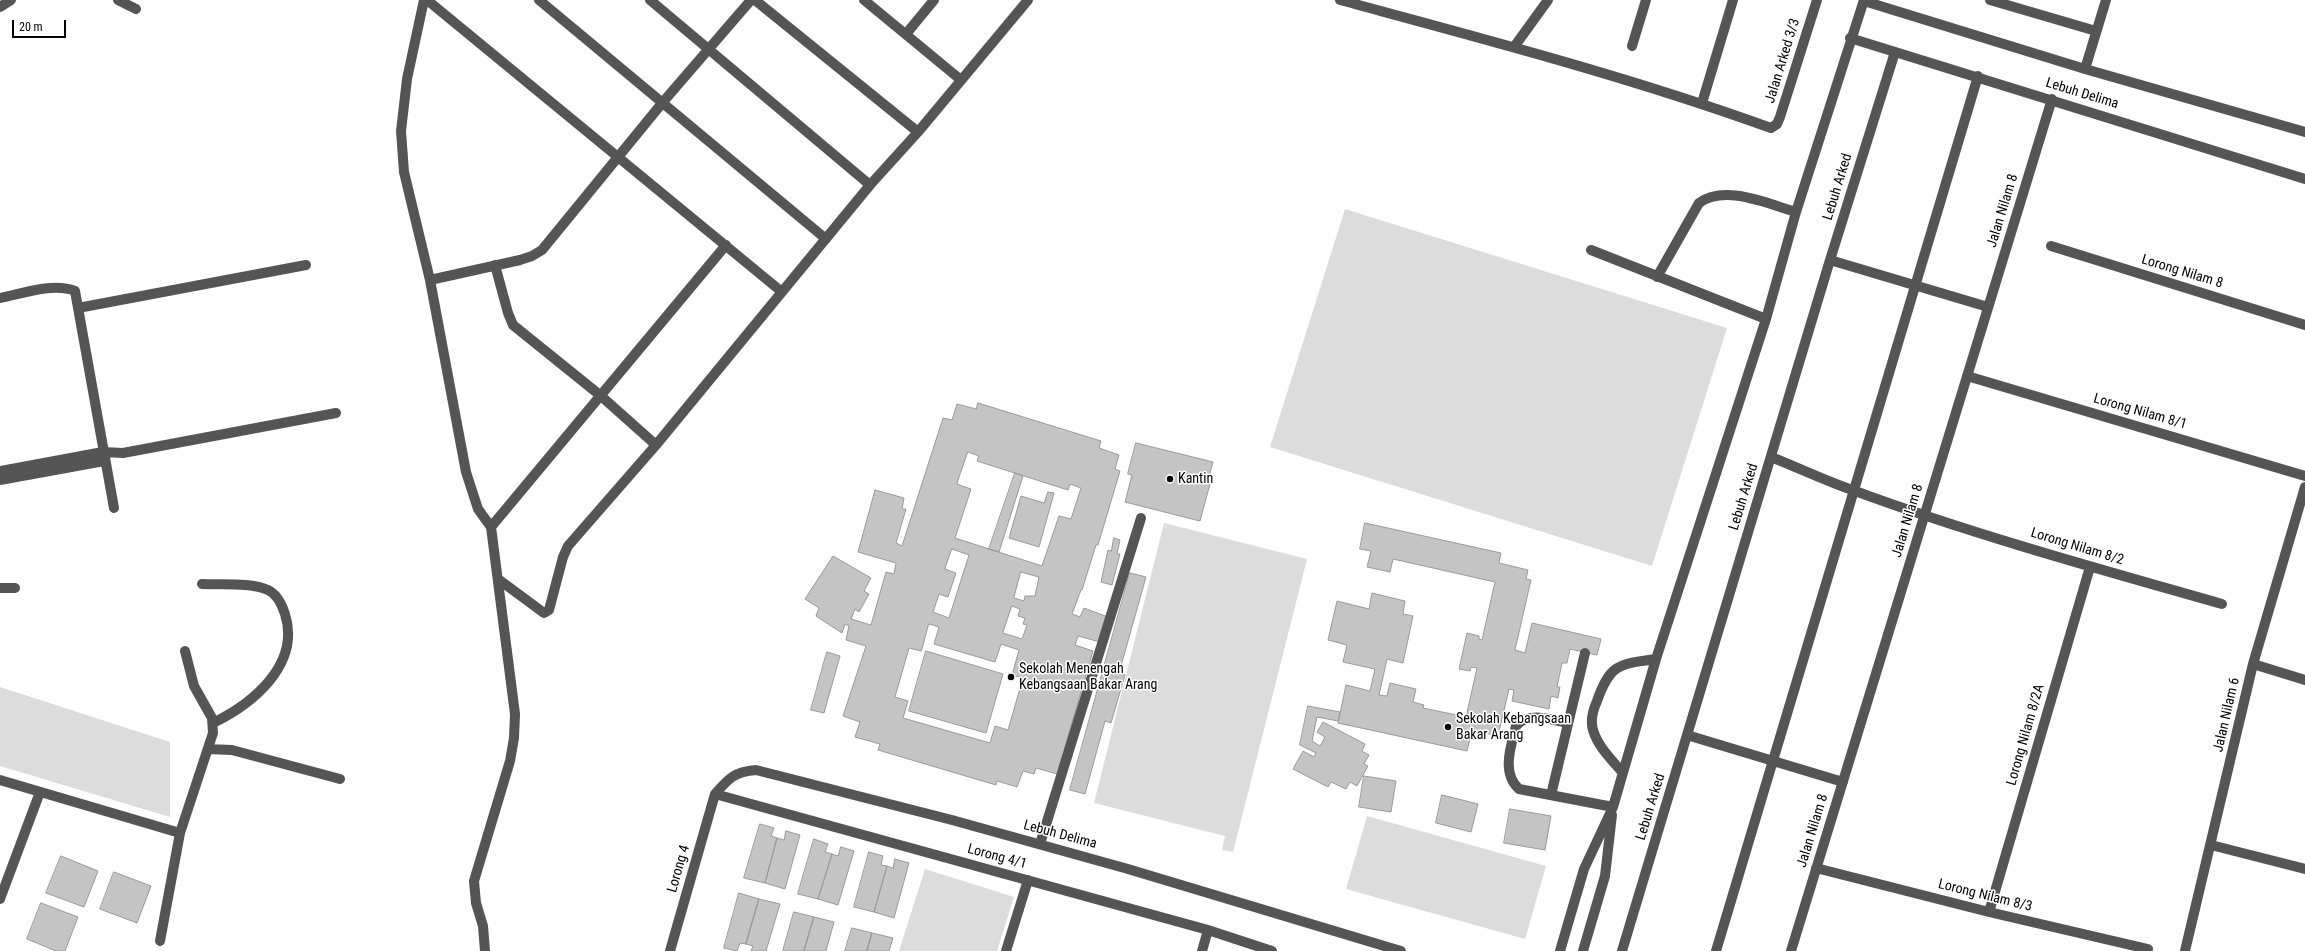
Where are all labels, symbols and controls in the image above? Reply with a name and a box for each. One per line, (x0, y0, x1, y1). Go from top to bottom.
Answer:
scale bar (14, 12, 68, 38)
street label: Jalan Arked 3/3 (1762, 17, 1804, 105)
text: 20 m (19, 20, 43, 34)
street label: Lebuh Delima (2044, 75, 2120, 113)
street label: Lebuh Arked (1820, 152, 1856, 222)
street label: Jalan Nilam 8 (1984, 172, 2022, 250)
street label: Lorong Nilam 8 (2139, 252, 2225, 292)
street label: Lorong Nilam 8/1 (2091, 391, 2189, 433)
street label: Lebuh Arked (1726, 462, 1762, 532)
place label: Kantin (1178, 471, 1213, 487)
marker: Kantin (1165, 474, 1175, 484)
street label: Jalan Nilam 8 (1889, 482, 1927, 560)
street label: Lorong Nilam 8/2 (2028, 525, 2126, 569)
place label: Sekolah Menengah Kebangsaan Bakar Arang (1019, 661, 1157, 694)
marker: Sekolah Menengah Kebangsaan Bakar Arang (1006, 672, 1016, 682)
street label: Jalan Nilam 6 (2210, 676, 2244, 754)
street label: Lorong Nilam 8/2A (2004, 683, 2048, 787)
place label: Sekolah Kebangsaan Bakar Arang (1456, 711, 1571, 744)
marker: Sekolah Kebangsaan Bakar Arang (1443, 722, 1453, 732)
street label: Lebuh Arked (1633, 772, 1669, 842)
street label: Jalan Nilam 8 (1794, 792, 1832, 870)
street label: Lebuh Delima (1022, 817, 1098, 853)
street label: Lorong 4/1 (965, 841, 1029, 873)
street label: Lorong 4 (664, 843, 694, 895)
street label: Lorong Nilam 8/3 (1936, 876, 2034, 916)

